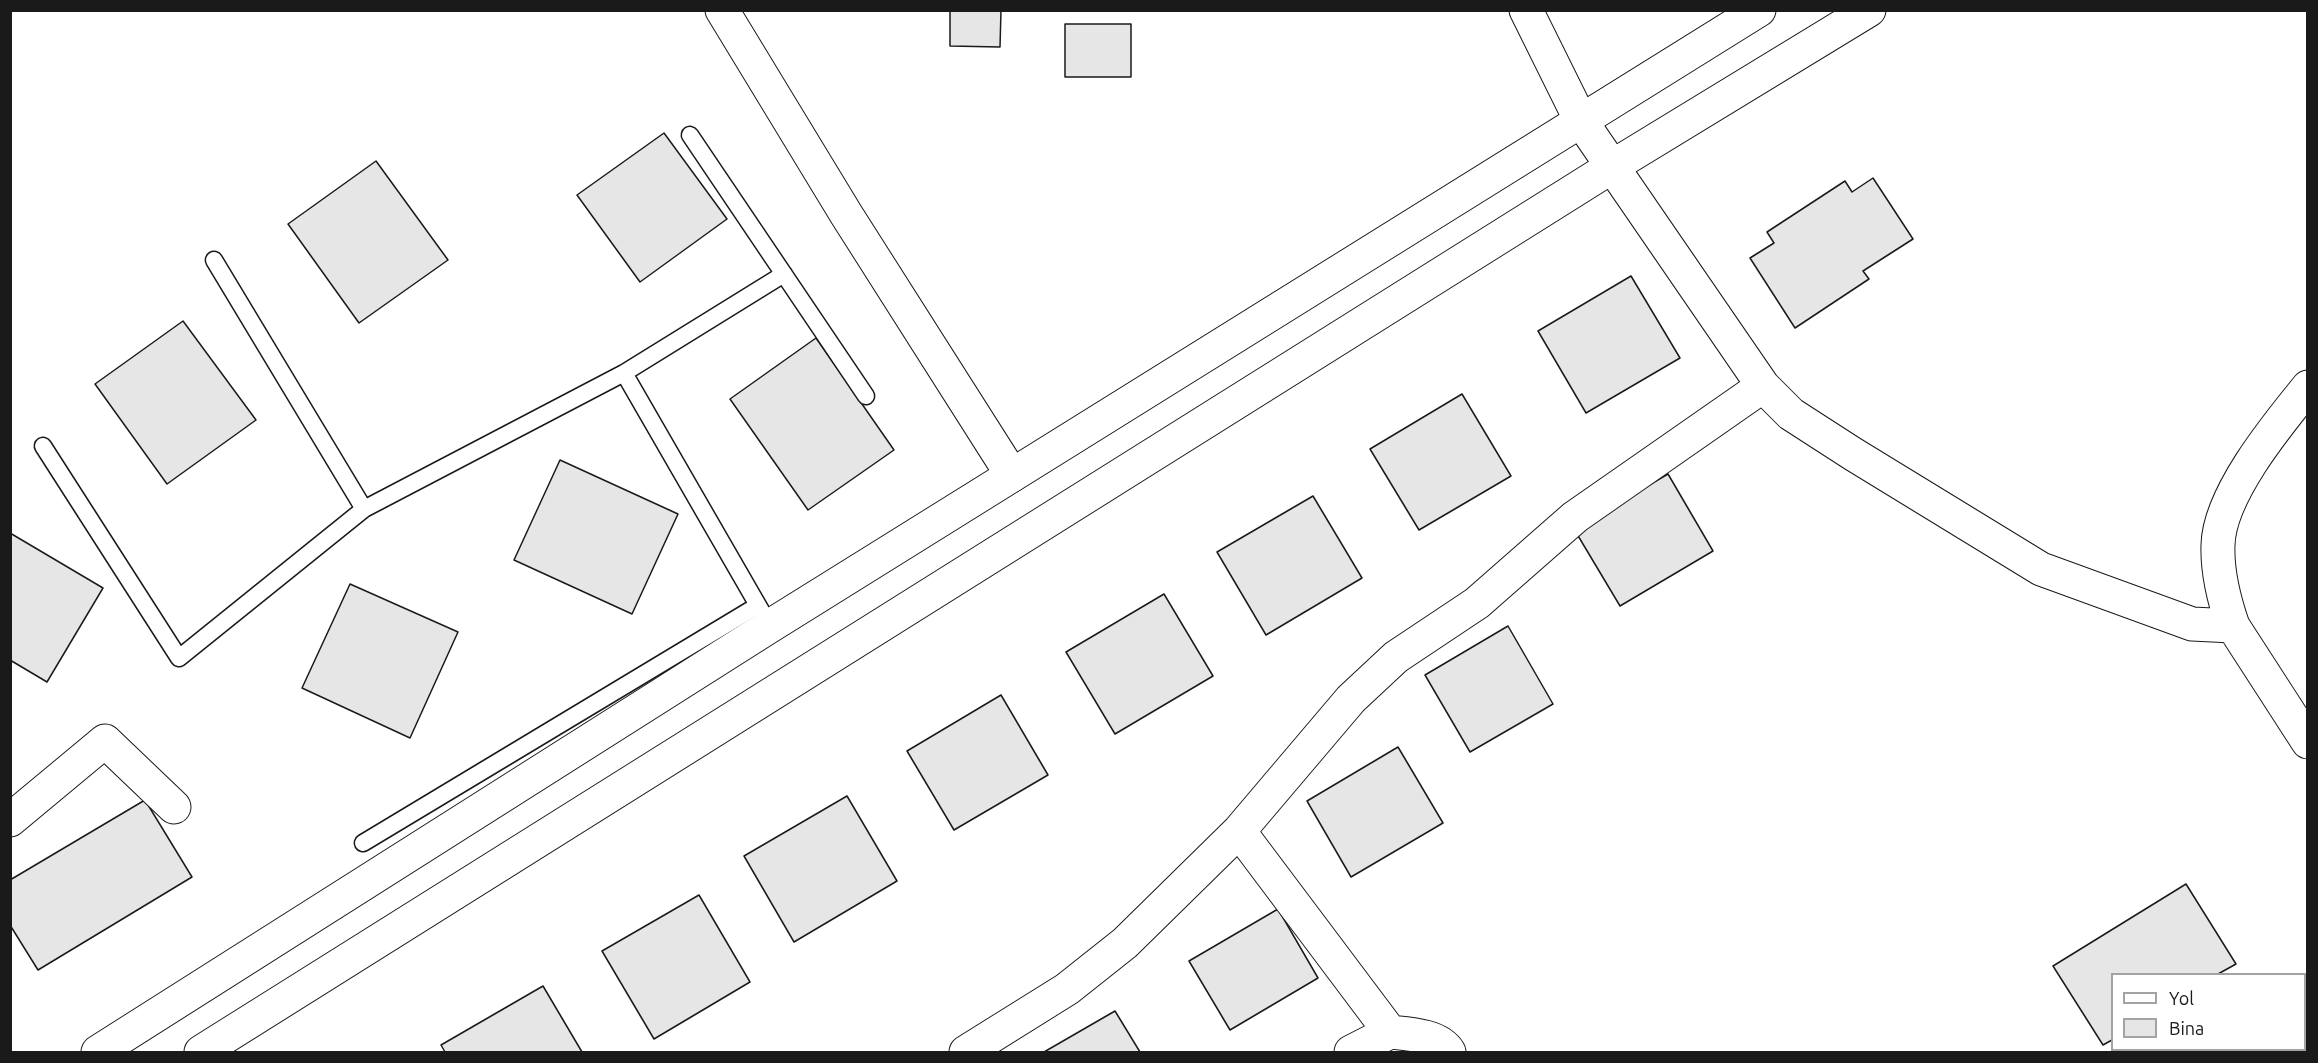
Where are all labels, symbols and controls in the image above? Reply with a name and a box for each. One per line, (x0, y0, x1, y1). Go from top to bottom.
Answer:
legend (2111, 973, 2306, 1051)
text: Yol (2169, 988, 2194, 1008)
text: Bina (2169, 1018, 2204, 1038)

